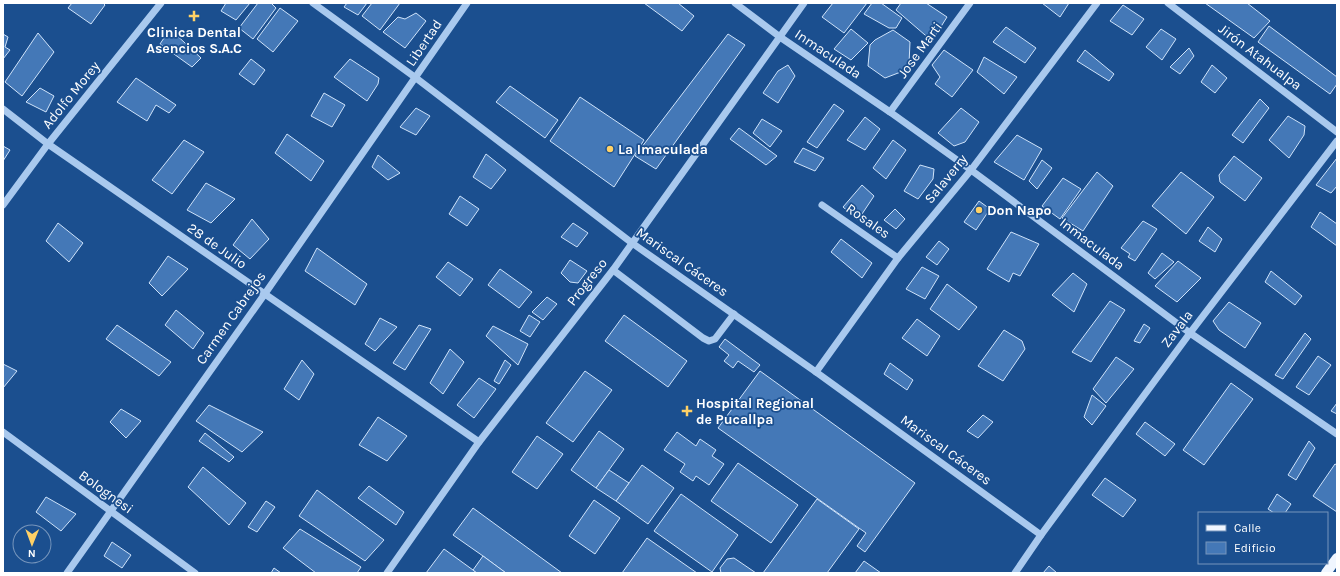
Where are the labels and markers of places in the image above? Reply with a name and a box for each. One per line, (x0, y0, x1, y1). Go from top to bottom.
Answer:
marker: Clinica Dental Asencios S.A.C (188, 10, 200, 22)
place label: Clinica Dental Asencios S.A.C (146, 24, 242, 57)
place label: La Imaculada (618, 141, 708, 158)
marker: La Imaculada (605, 144, 615, 154)
place label: Don Napo (987, 202, 1052, 219)
marker: Don Napo (974, 205, 984, 215)
place label: Hospital Regional de Pucallpa (696, 395, 814, 428)
marker: Hospital Regional de Pucallpa (681, 405, 693, 417)

